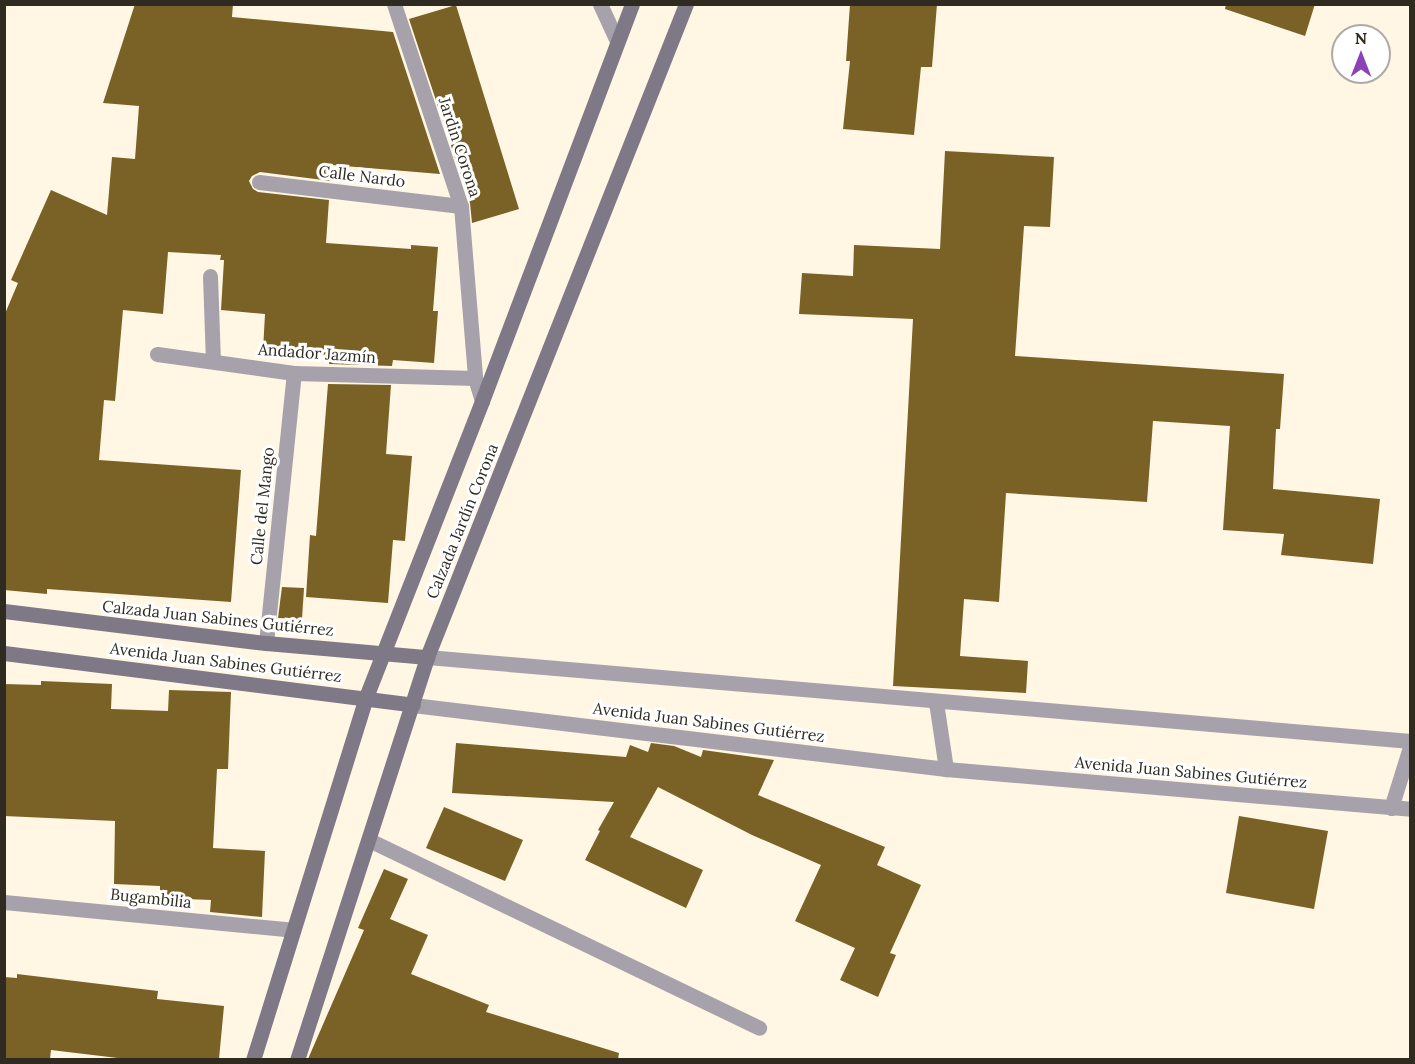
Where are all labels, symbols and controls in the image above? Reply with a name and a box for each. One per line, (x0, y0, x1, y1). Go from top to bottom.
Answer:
north arrow (1331, 24, 1391, 84)
text: N (1355, 28, 1367, 48)
street label: Jardin Corona (435, 95, 485, 199)
street label: Calle Nardo (318, 161, 406, 191)
street label: Andador Jazmín (257, 339, 377, 367)
street label: Calzada Jardín Corona (422, 441, 502, 601)
street label: Calle del Mango (246, 446, 278, 566)
street label: Calzada Juan Sabines Gutiérrez (101, 596, 335, 640)
street label: Avenida Juan Sabines Gutiérrez (109, 638, 343, 686)
street label: Avenida Juan Sabines Gutiérrez (592, 698, 826, 746)
street label: Avenida Juan Sabines Gutiérrez (1074, 752, 1308, 792)
street label: Bugambilia (109, 884, 193, 912)

